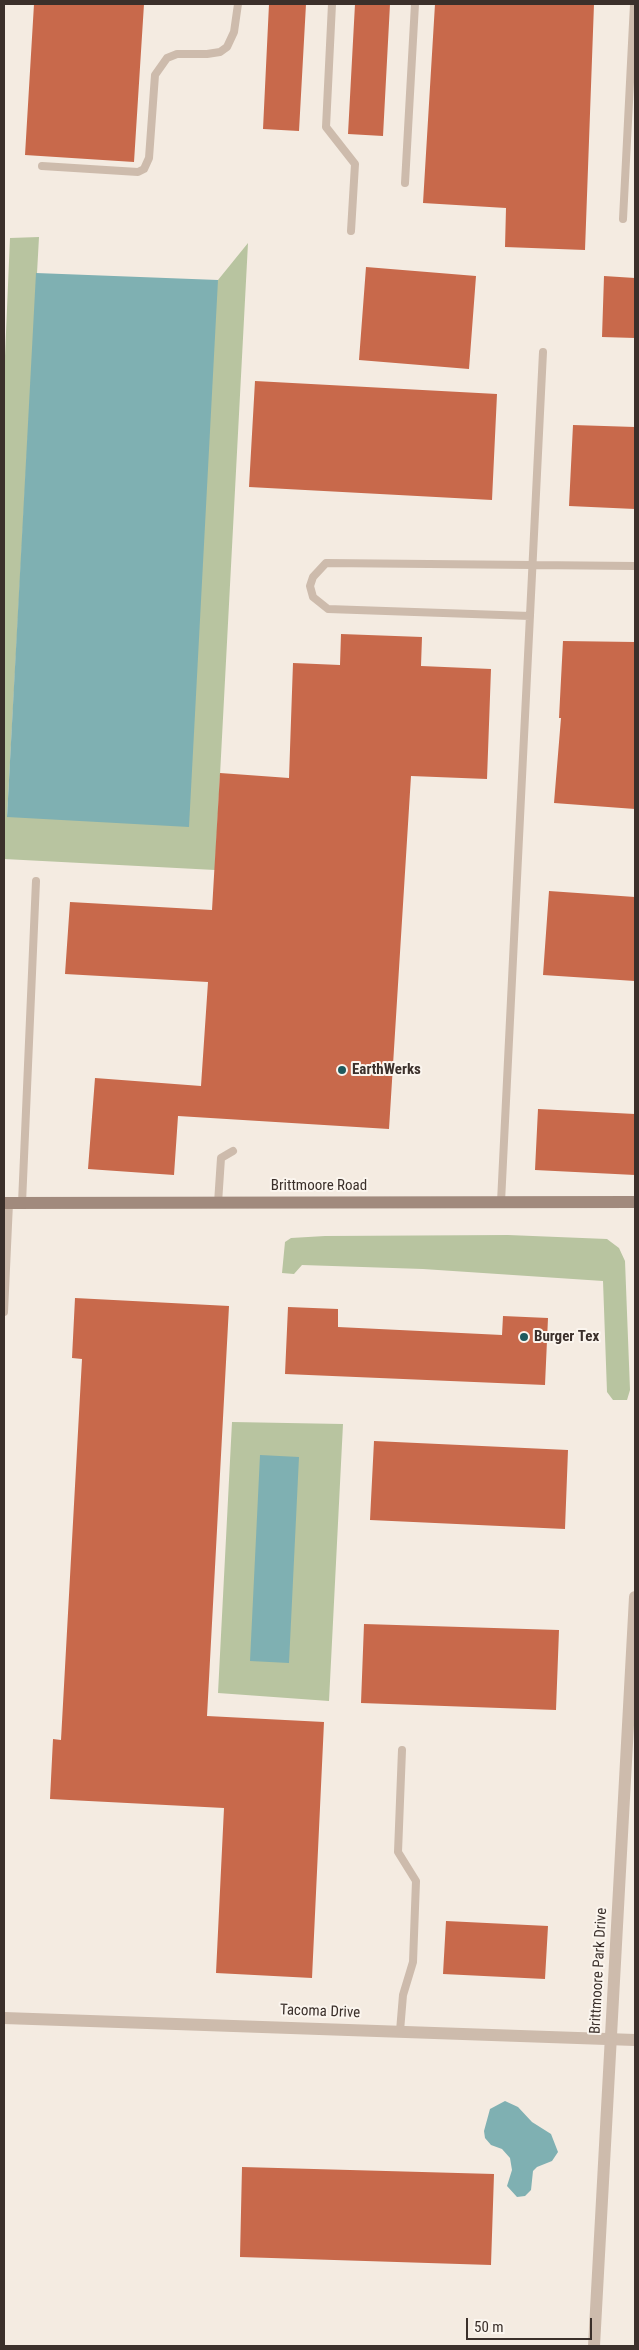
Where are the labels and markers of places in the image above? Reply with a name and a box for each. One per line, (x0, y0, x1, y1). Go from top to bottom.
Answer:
place label: EarthWerks (352, 1061, 421, 1079)
marker: EarthWerks (336, 1064, 348, 1076)
place label: Burger Tex (534, 1328, 599, 1346)
marker: Burger Tex (518, 1331, 530, 1343)

